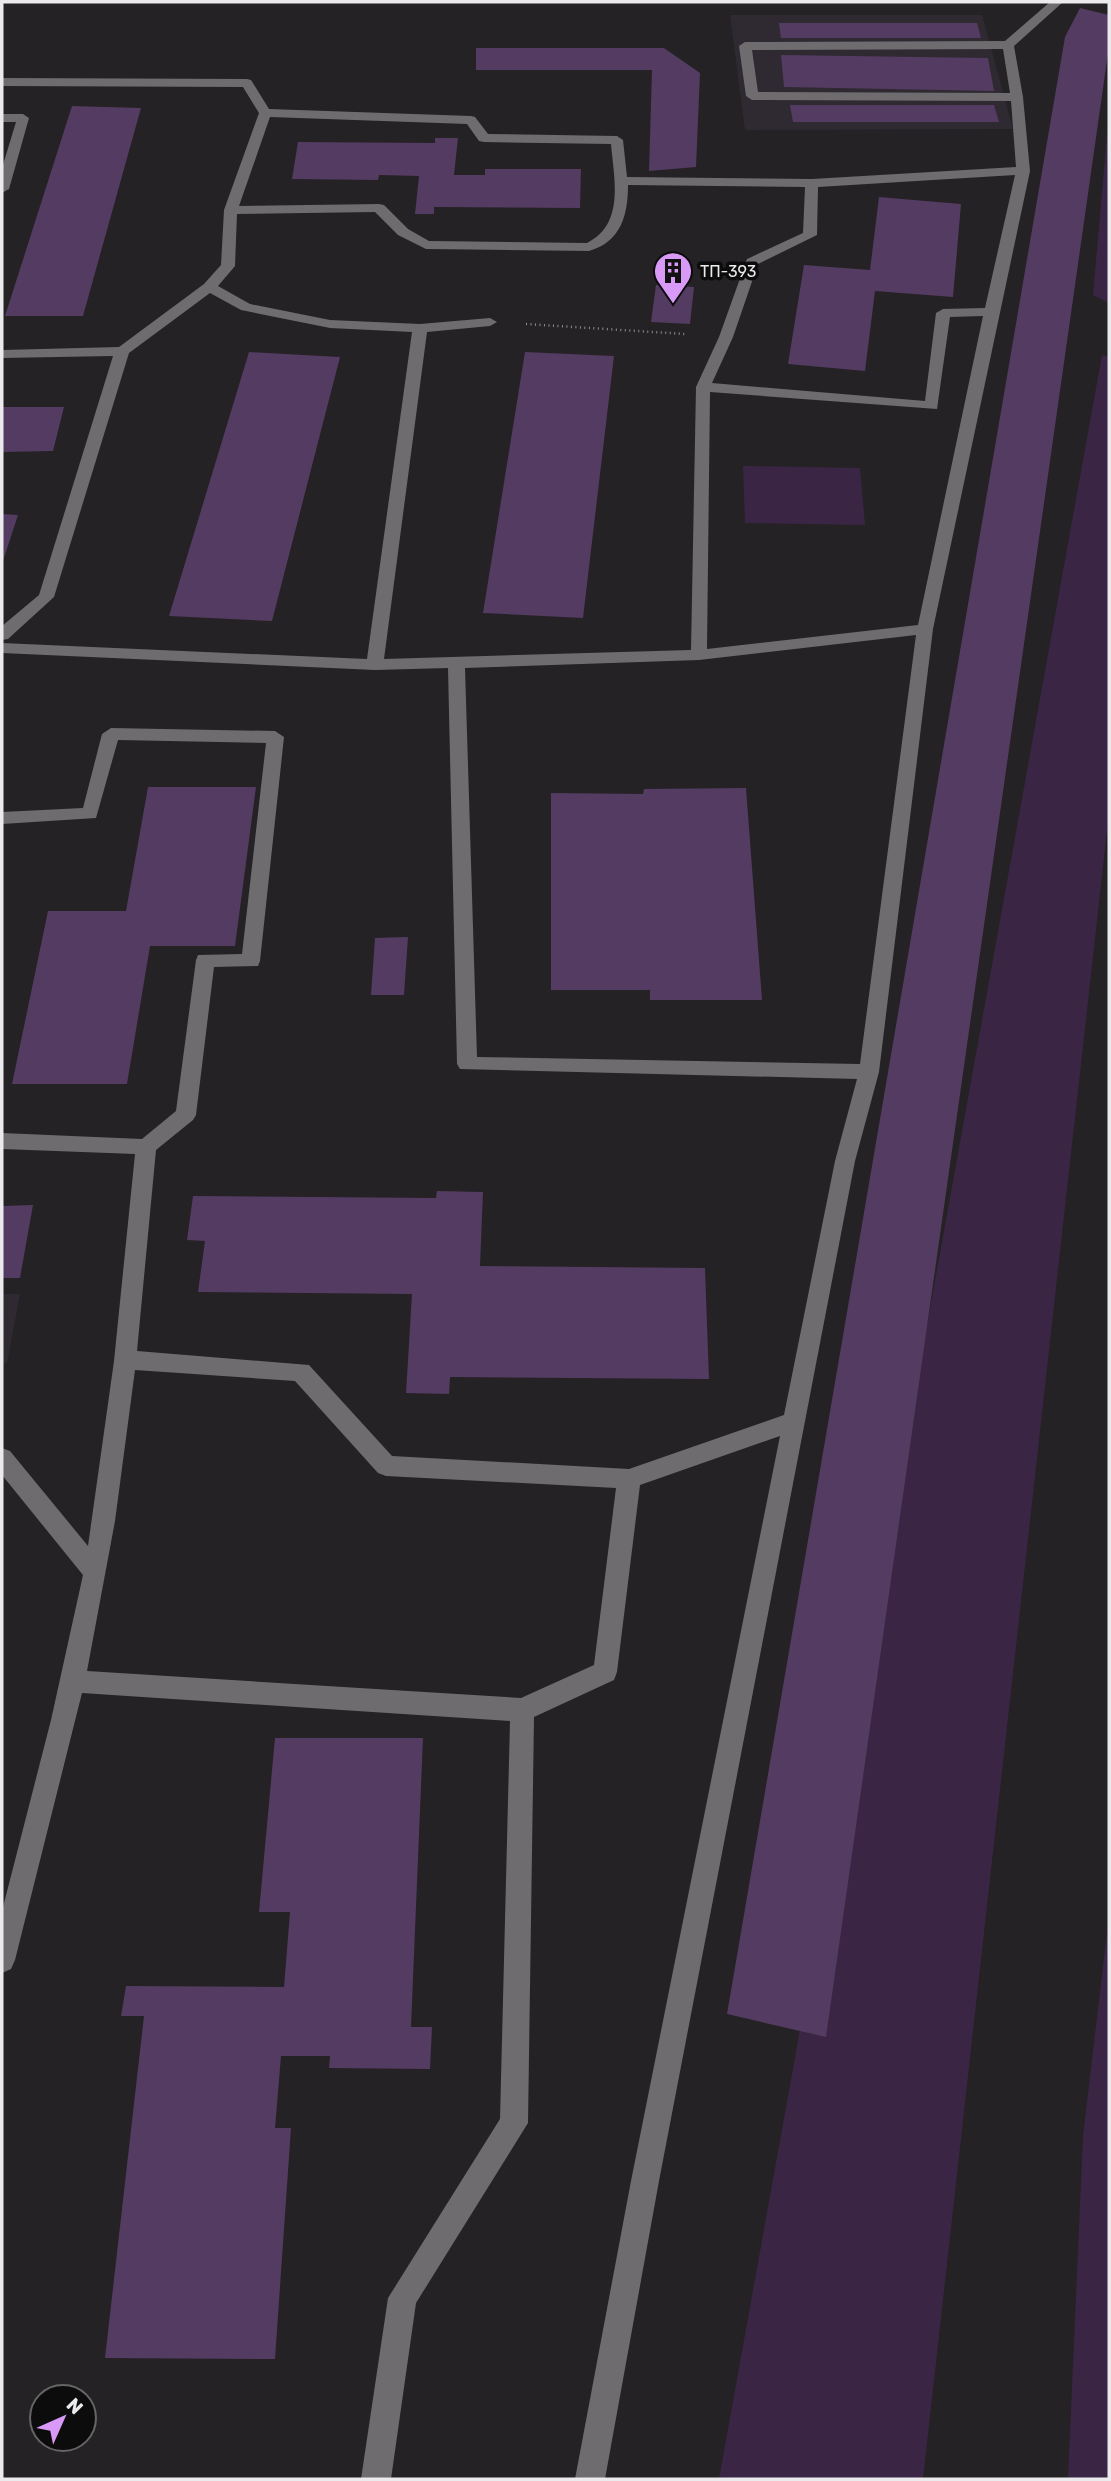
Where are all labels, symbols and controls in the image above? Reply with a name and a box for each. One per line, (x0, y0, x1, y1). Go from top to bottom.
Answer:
building icon: ТП-393 (652, 250, 694, 305)
place label: ТП-393 (700, 262, 756, 281)
north arrow (28, 2383, 98, 2453)
text: N (62, 2393, 88, 2419)

